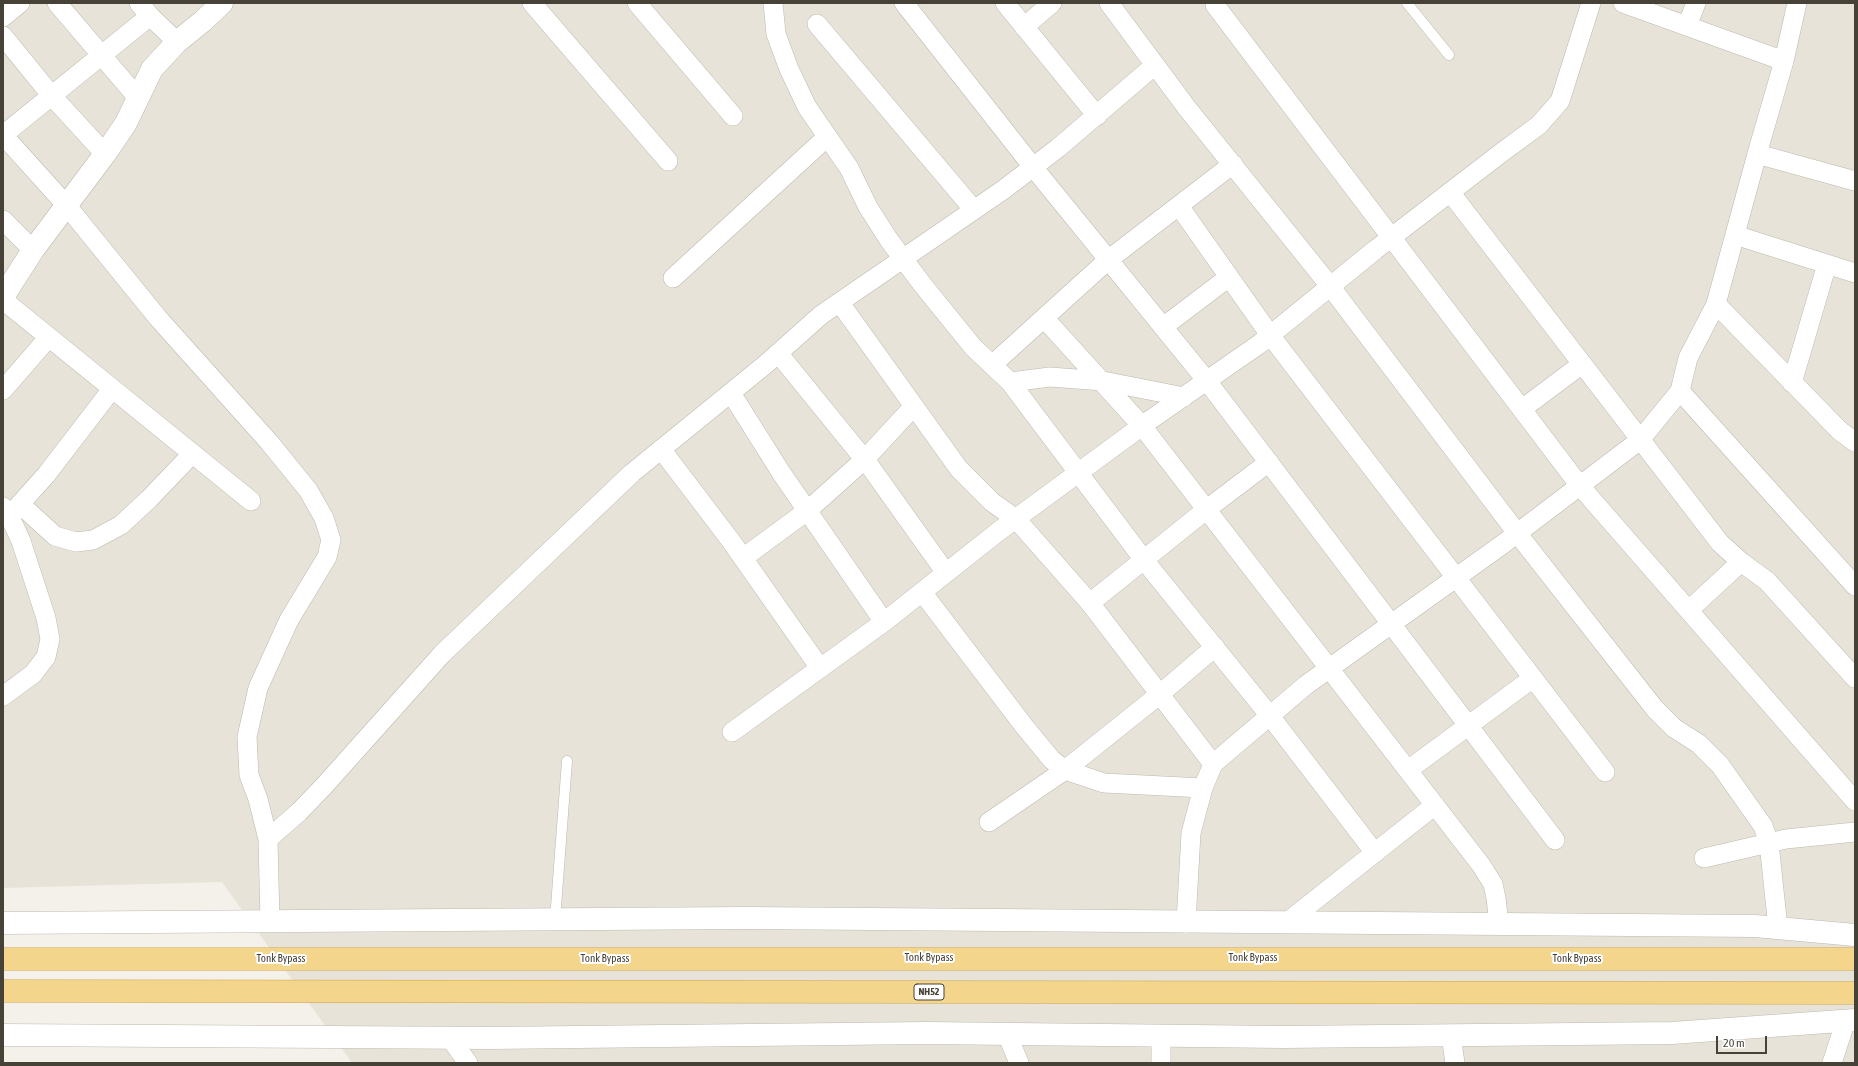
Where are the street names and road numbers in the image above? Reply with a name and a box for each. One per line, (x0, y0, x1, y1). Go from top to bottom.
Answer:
street label: Tonk Bypass (905, 951, 953, 965)
street label: Tonk Bypass (1229, 951, 1277, 965)
street label: Tonk Bypass (257, 952, 305, 966)
street label: Tonk Bypass (581, 952, 629, 966)
street label: Tonk Bypass (1553, 952, 1601, 966)
road number: NH52 (914, 984, 944, 1000)

